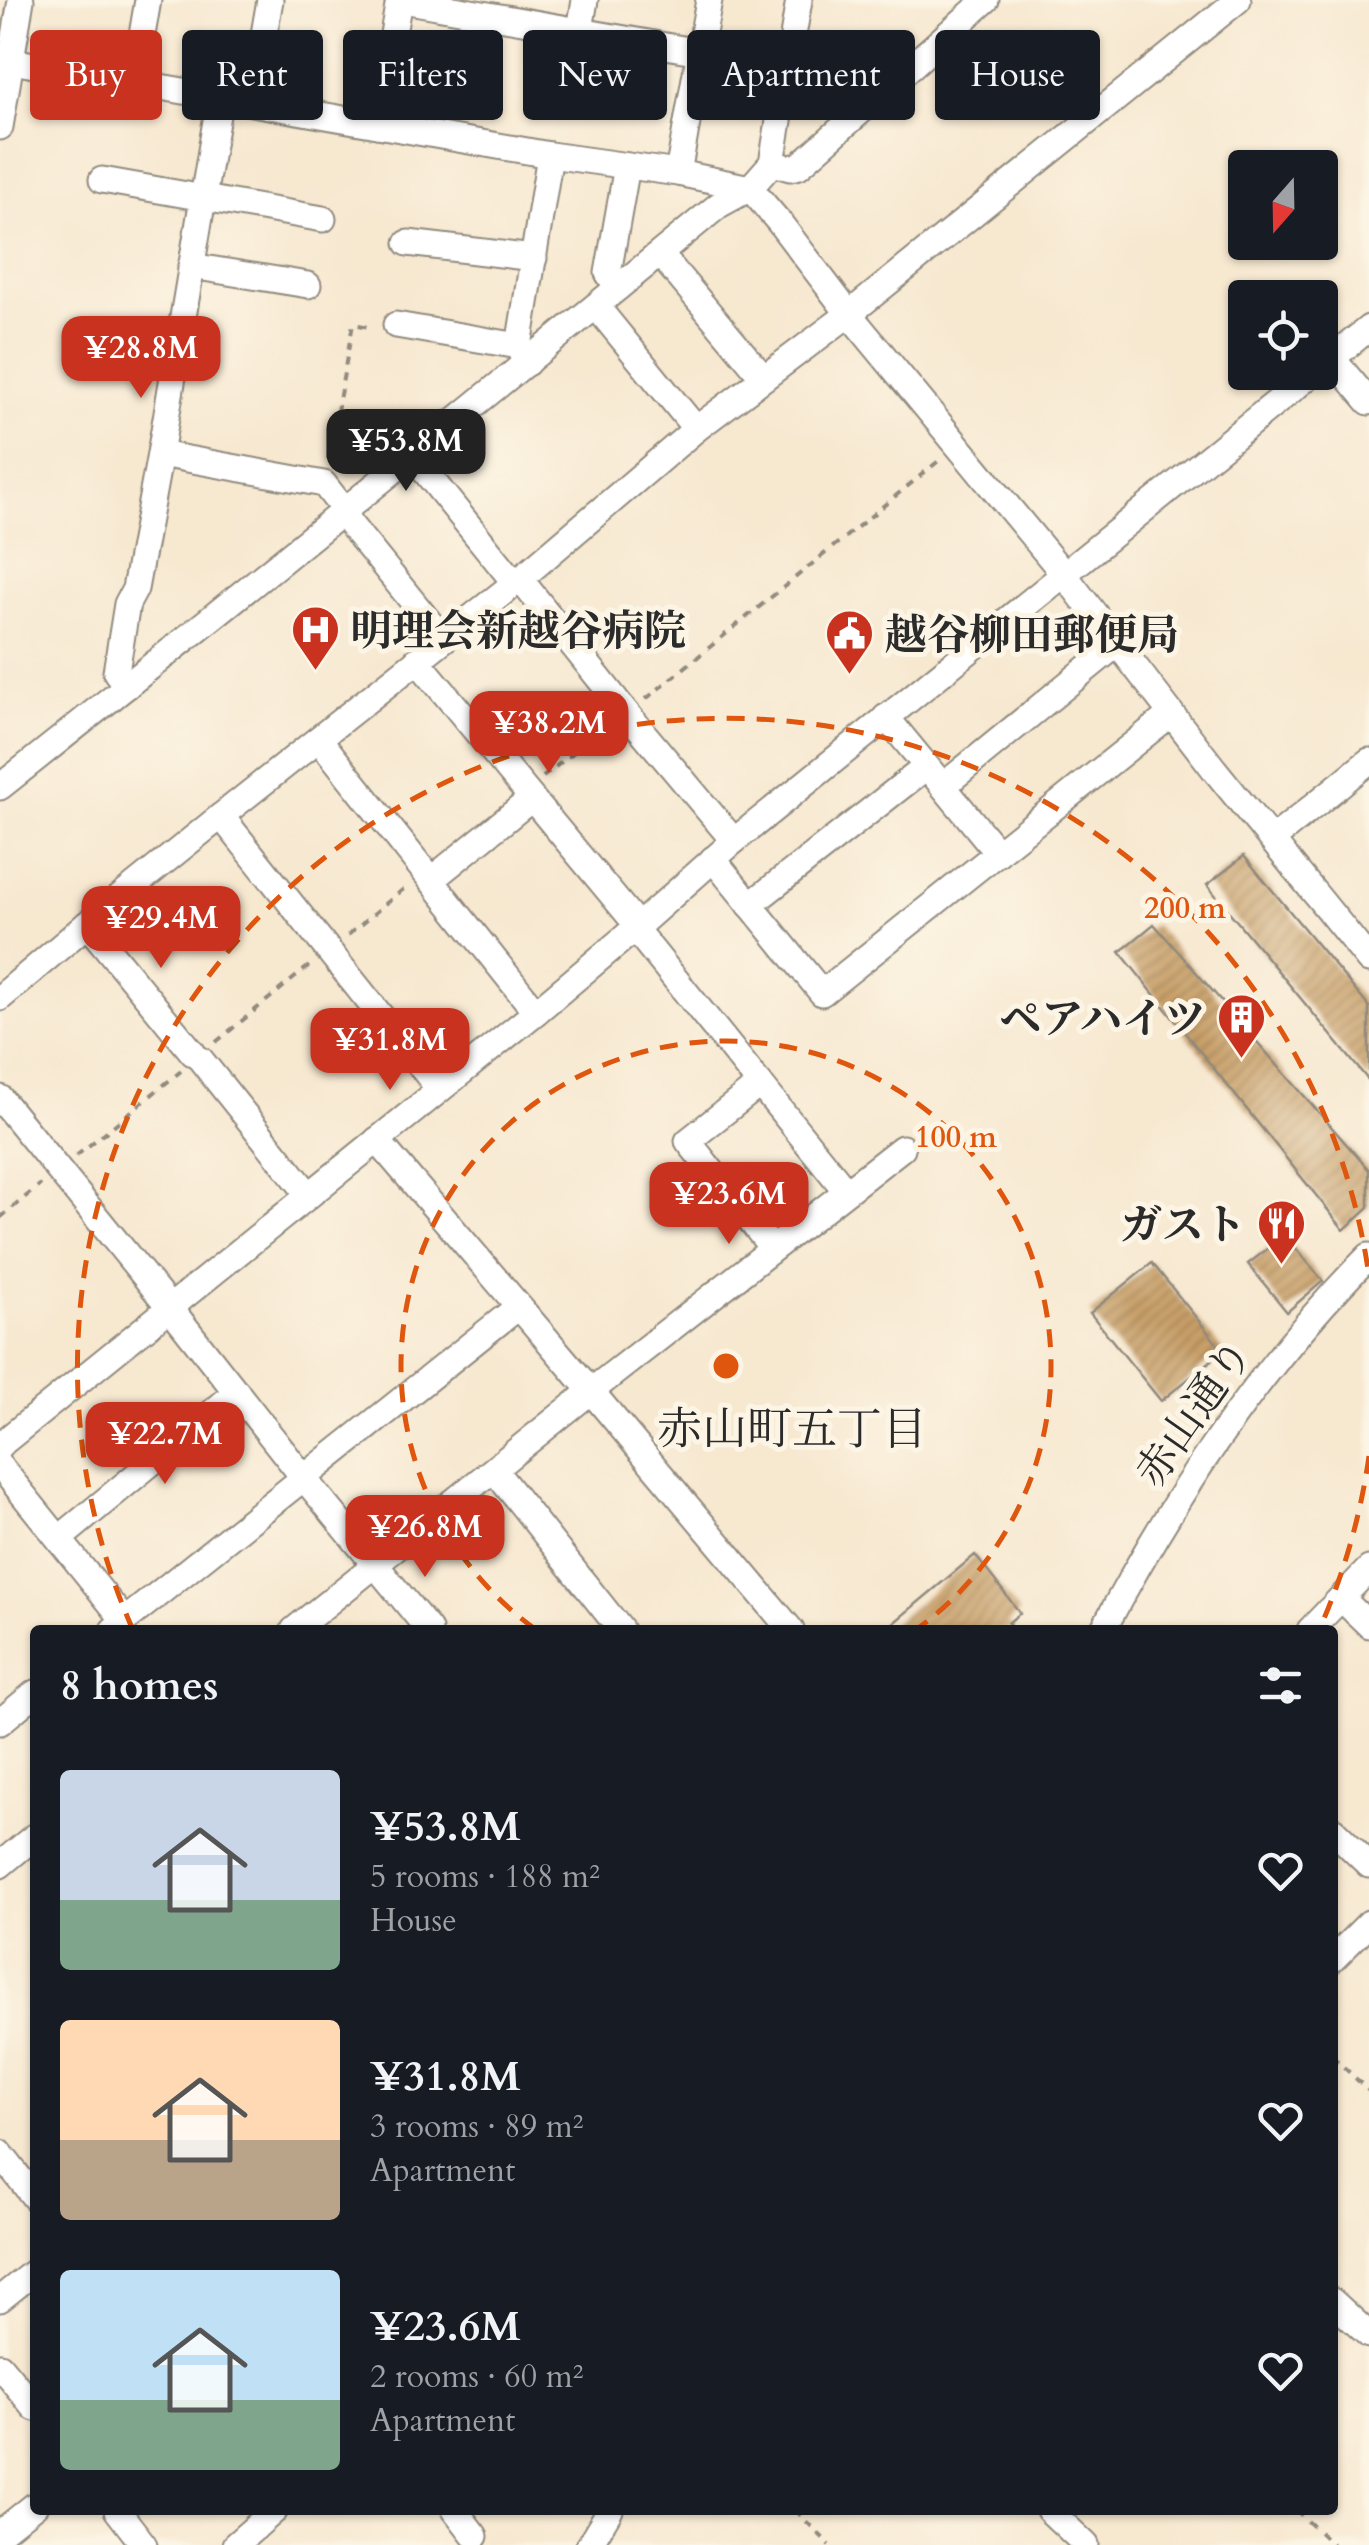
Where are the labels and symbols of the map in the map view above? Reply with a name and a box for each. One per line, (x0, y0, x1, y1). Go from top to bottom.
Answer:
north arrow (1228, 150, 1338, 260)
pin: ¥28.8M (60, 316, 222, 401)
pin: ¥53.8M (325, 409, 487, 494)
place label: 明理会新越谷病院 (350, 603, 686, 660)
hospital icon: 明理会新越谷病院 (289, 604, 341, 672)
place label: 越谷柳田郵便局 (885, 607, 1179, 664)
public building icon: 越谷柳田郵便局 (824, 608, 876, 676)
pin: ¥38.2M (468, 691, 630, 776)
pin: ¥29.4M (80, 886, 242, 971)
text: 200 m (1144, 888, 1226, 929)
place label: ペアハイツ (999, 991, 1206, 1048)
building icon: ペアハイツ (1215, 992, 1267, 1060)
pin: ¥31.8M (309, 1008, 471, 1093)
text: 100 m (915, 1117, 997, 1158)
pin: ¥23.6M (648, 1162, 810, 1247)
place label: ガスト (1120, 1197, 1246, 1254)
restaurant icon: ガスト (1255, 1198, 1307, 1266)
street label: 赤山通り (1123, 1328, 1266, 1498)
centre of rings (708, 1348, 744, 1384)
district label: 赤山町五丁目 (657, 1399, 927, 1460)
pin: ¥22.7M (84, 1402, 246, 1487)
pin: ¥26.8M (344, 1495, 506, 1580)

